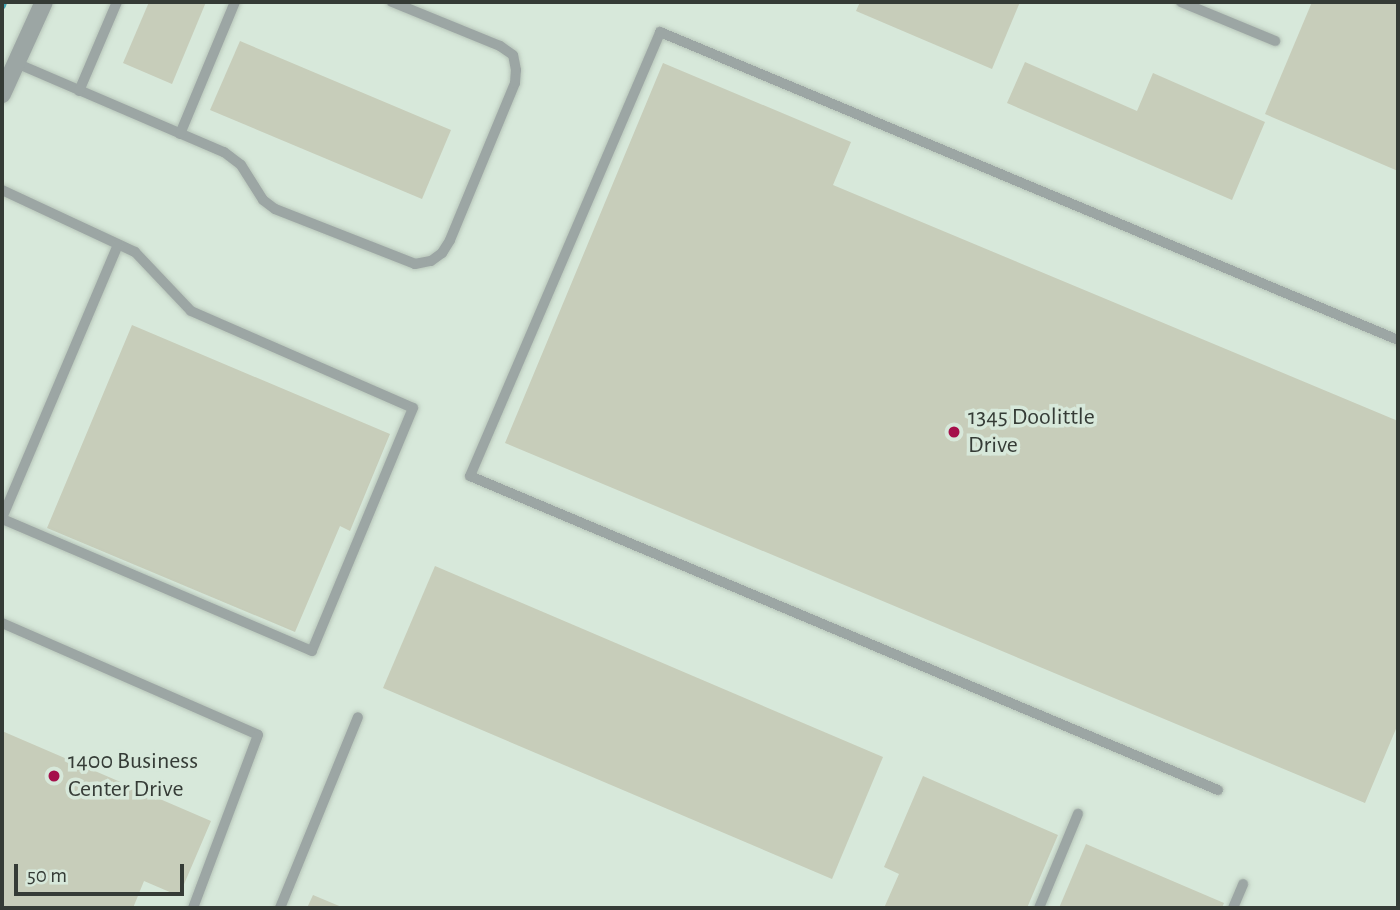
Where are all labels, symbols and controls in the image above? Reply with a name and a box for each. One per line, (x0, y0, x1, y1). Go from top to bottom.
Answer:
place label: 1345 Doolittle Drive (968, 404, 1095, 460)
marker: 1345 Doolittle Drive (946, 424, 962, 440)
place label: 1400 Business Center Drive (68, 748, 198, 804)
marker: 1400 Business Center Drive (46, 768, 62, 784)
scale bar (18, 850, 187, 894)
text: 50 m (27, 865, 67, 886)

